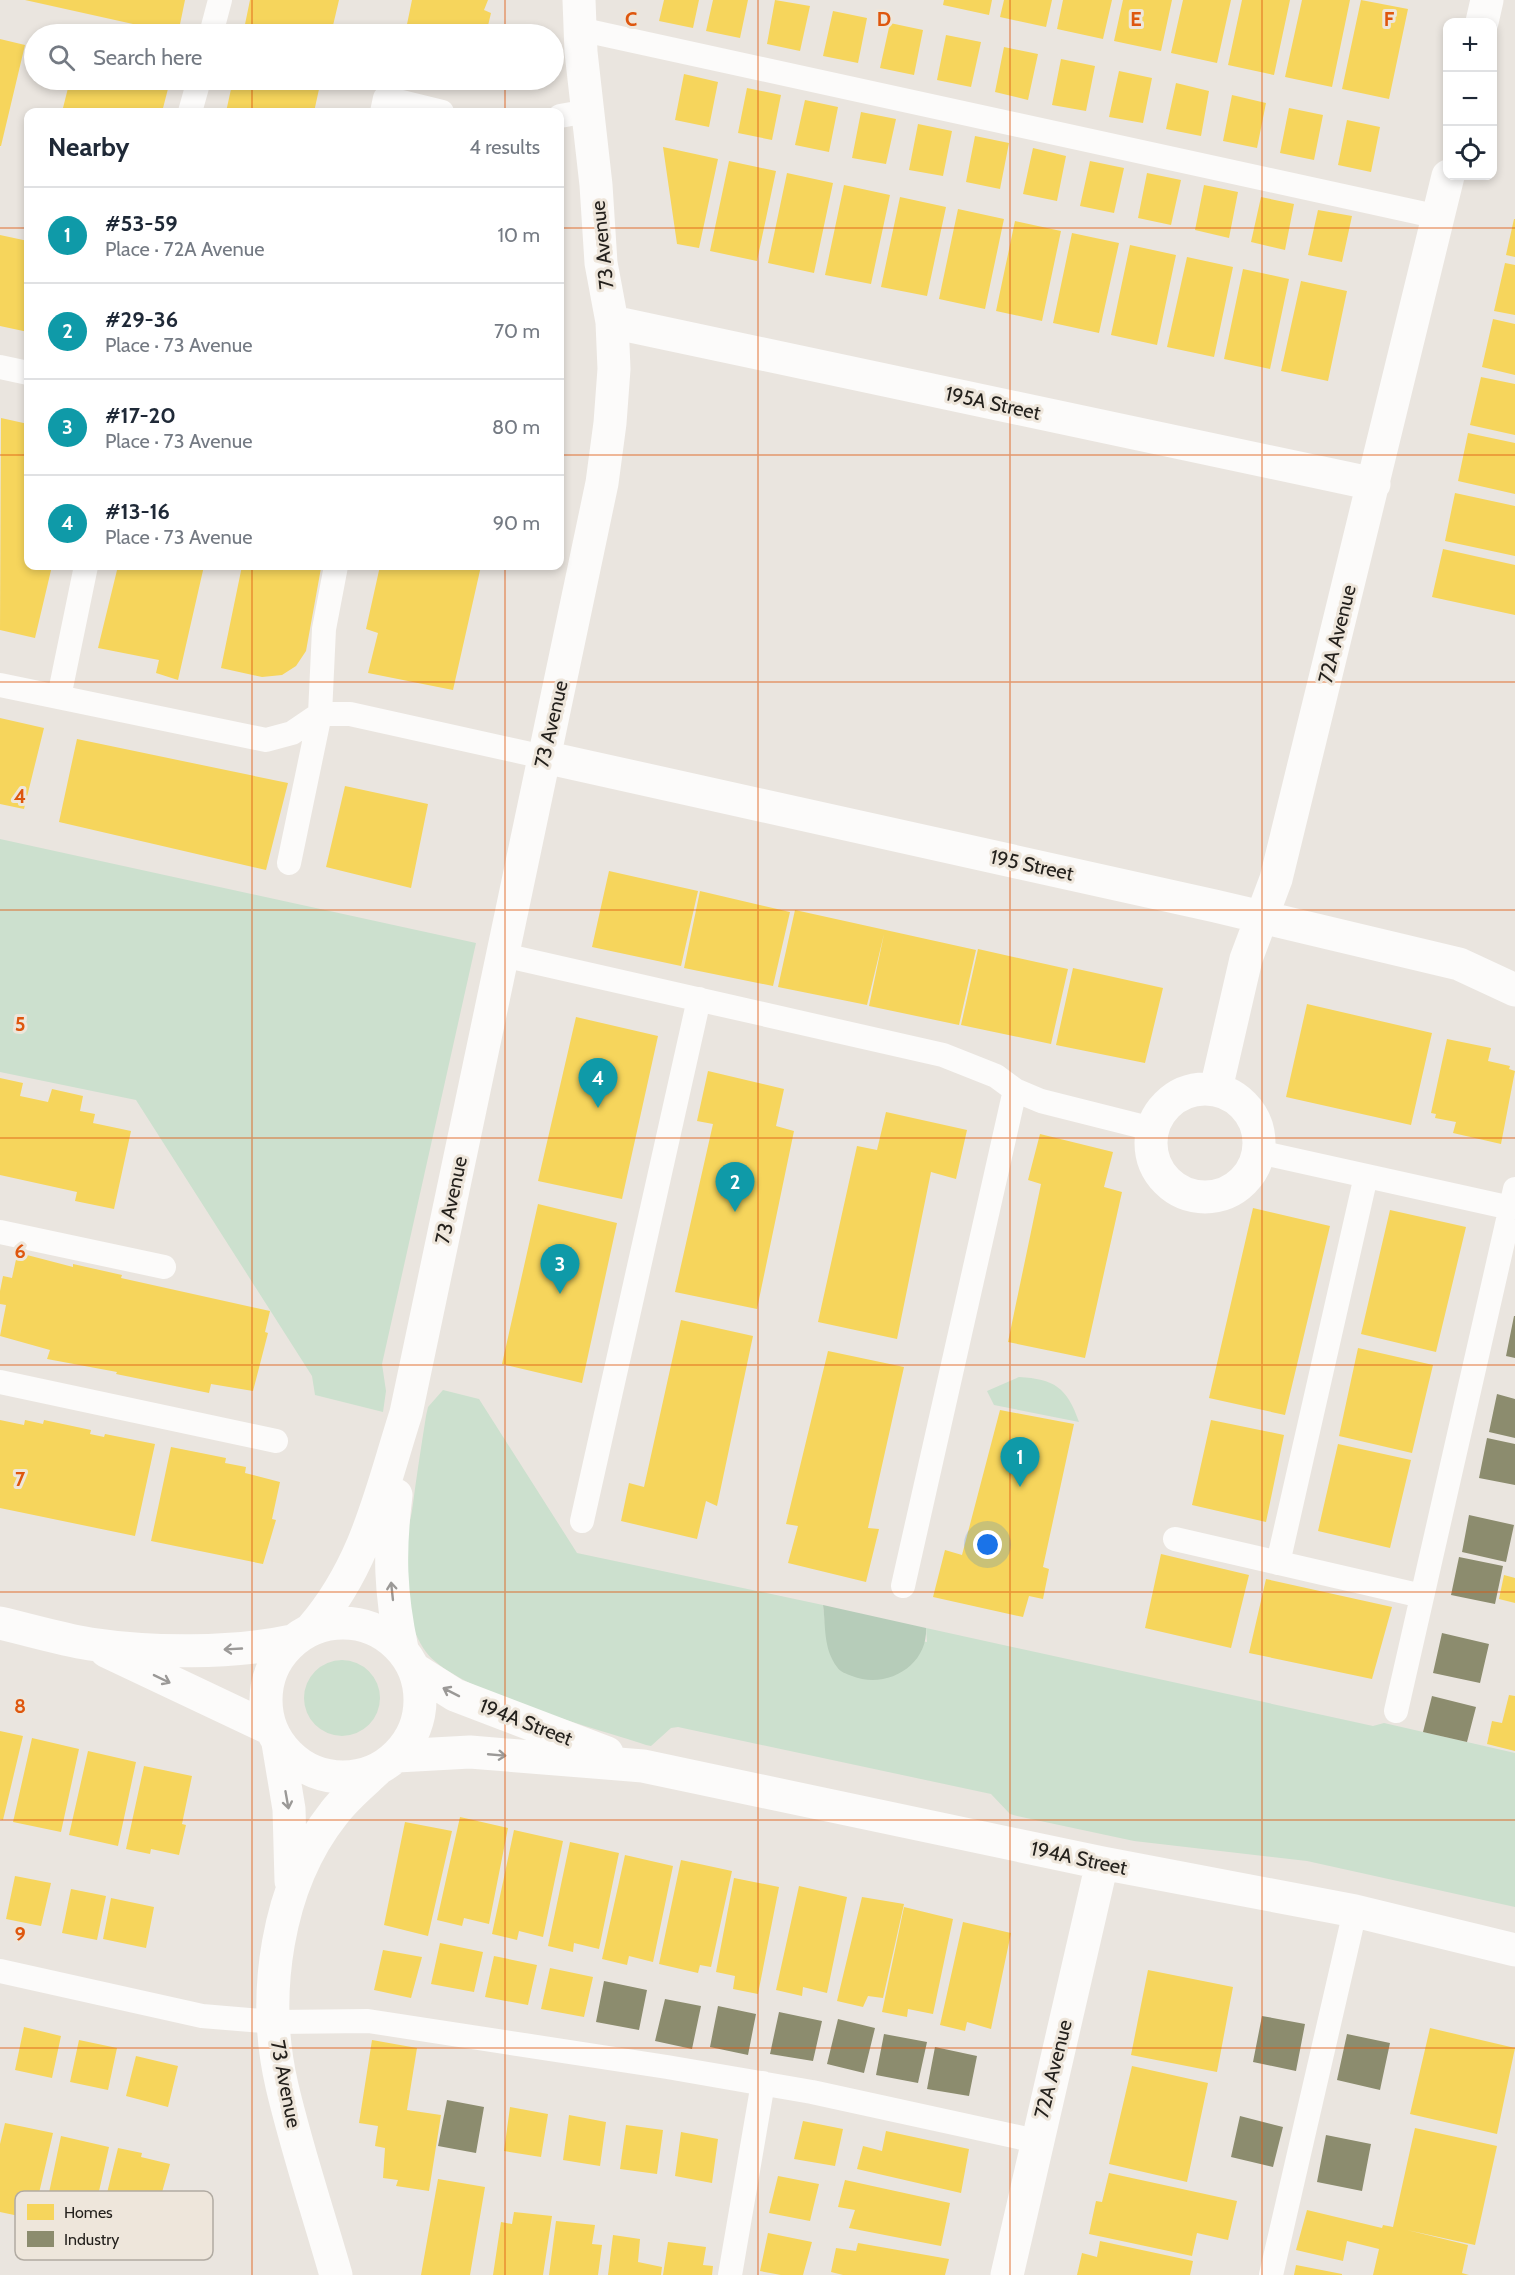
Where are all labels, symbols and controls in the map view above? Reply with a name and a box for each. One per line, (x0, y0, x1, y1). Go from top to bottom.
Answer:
text: C (625, 7, 637, 31)
text: D (877, 7, 891, 31)
text: E (1130, 7, 1142, 31)
text: F (1384, 7, 1395, 31)
map controls (1443, 18, 1497, 180)
button: + (1443, 18, 1497, 72)
search box (24, 24, 564, 90)
icon: search (45, 41, 78, 74)
text: Search here (93, 44, 202, 71)
button: − (1443, 72, 1497, 126)
button: locate (1443, 126, 1497, 180)
text: Nearby (48, 131, 129, 163)
text: 4 results (469, 135, 540, 159)
street label: 73 Avenue (585, 200, 619, 290)
text: #53-59 (105, 210, 178, 237)
text: 1 (64, 223, 71, 247)
text: 10 m (497, 223, 540, 247)
text: Place · 72A Avenue (105, 237, 264, 261)
text: #29-36 (105, 306, 178, 333)
text: 2 (62, 319, 73, 343)
text: 70 m (494, 319, 540, 343)
text: Place · 73 Avenue (105, 333, 252, 357)
street label: 195A Street (943, 381, 1043, 425)
text: #17-20 (105, 402, 176, 429)
text: 3 (62, 415, 73, 439)
text: 80 m (492, 415, 540, 439)
text: Place · 73 Avenue (105, 429, 252, 453)
text: #13-16 (105, 498, 170, 525)
text: 4 (61, 511, 74, 535)
text: 90 m (493, 511, 540, 535)
text: Place · 73 Avenue (105, 525, 252, 549)
street label: 72A Avenue (1313, 582, 1361, 686)
street label: 73 Avenue (529, 678, 573, 770)
text: 4 (14, 784, 26, 808)
street label: 195 Street (988, 844, 1076, 886)
text: 5 (15, 1012, 25, 1036)
pin: 4 (578, 1058, 618, 1108)
street label: 73 Avenue (430, 1154, 472, 1246)
pin: 2 (716, 1162, 754, 1212)
text: 6 (14, 1239, 26, 1263)
pin: 3 (540, 1244, 580, 1294)
pin: 1 (1000, 1438, 1040, 1487)
text: 7 (15, 1467, 26, 1491)
your location (973, 1530, 1002, 1559)
one-way arrow (386, 1582, 397, 1601)
one-way arrow (224, 1644, 244, 1655)
one-way arrow (153, 1673, 171, 1685)
one-way arrow (443, 1686, 460, 1698)
street label: 194A Street (476, 1693, 576, 1751)
text: 8 (14, 1694, 26, 1718)
one-way arrow (487, 1750, 507, 1761)
one-way arrow (282, 1790, 293, 1810)
street label: 194A Street (1029, 1836, 1130, 1880)
text: 9 (14, 1922, 26, 1946)
street label: 72A Avenue (1029, 2017, 1077, 2121)
street label: 73 Avenue (266, 2038, 306, 2130)
legend (15, 2191, 213, 2260)
text: Homes (64, 2203, 113, 2222)
text: Industry (64, 2230, 119, 2249)

